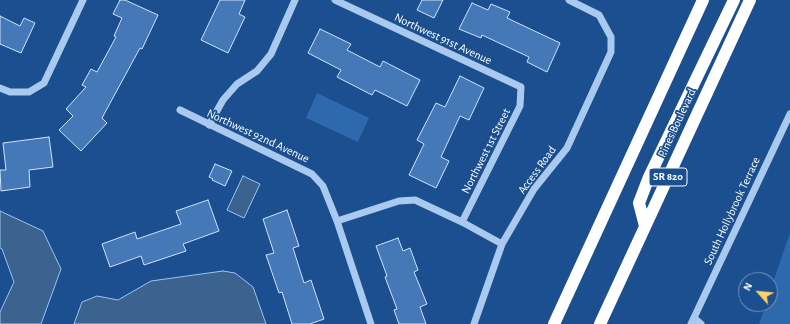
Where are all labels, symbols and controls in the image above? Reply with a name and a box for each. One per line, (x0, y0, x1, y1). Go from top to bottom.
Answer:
street label: Northwest 91st Avenue (392, 10, 494, 68)
street label: Pines Boulevard (655, 86, 699, 160)
street label: Northwest 92nd Avenue (204, 106, 312, 166)
street label: Northwest 1st Street (458, 106, 514, 196)
street label: Access Road (515, 143, 559, 197)
street label: South Hollybrook Terrace (701, 155, 763, 267)
road number: SR 820 (649, 168, 687, 186)
north arrow (738, 272, 778, 312)
text: N (741, 281, 754, 293)

